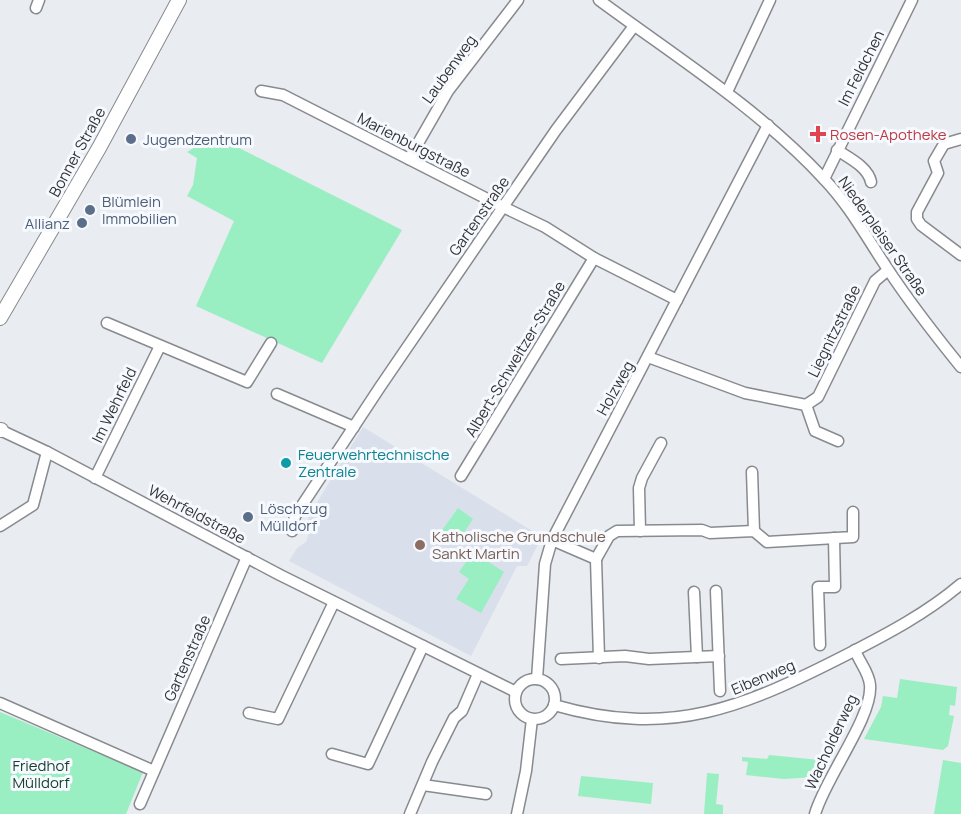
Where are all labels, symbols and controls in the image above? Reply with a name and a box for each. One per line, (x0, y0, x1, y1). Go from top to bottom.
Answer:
street label: Im Feldchen (833, 26, 889, 109)
street label: Laubenweg (417, 30, 481, 108)
street label: Bonner Straße (44, 103, 110, 201)
street label: Marienburgstraße (354, 107, 474, 183)
place label: Rosen-Apotheke (830, 124, 947, 145)
marker: Rosen-Apotheke (811, 127, 825, 141)
place label: Jugendzentrum (143, 129, 252, 150)
marker: Jugendzentrum (124, 132, 138, 146)
street label: Gartenstraße (444, 172, 514, 260)
street label: Niederpleiser Straße (834, 172, 932, 300)
place label: Blümlein Immobilien (102, 191, 177, 229)
marker: Blümlein Immobilien (83, 203, 97, 217)
place label: Allianz (25, 213, 70, 234)
marker: Allianz (75, 216, 89, 230)
street label: Albert-Schweitzer-Straße (460, 277, 570, 441)
street label: Liegnitzstraße (803, 281, 866, 381)
street label: Holzweg (591, 357, 639, 419)
street label: Im Wehrfeld (87, 364, 141, 446)
place label: Feuerwehrtechnische Zentrale (298, 444, 450, 482)
marker: Feuerwehrtechnische Zentrale (279, 456, 293, 470)
street label: Wehrfeldstraße (145, 480, 250, 549)
place label: Löschzug Mülldorf (260, 498, 327, 536)
marker: Löschzug Mülldorf (241, 510, 255, 524)
place label: Katholische Grundschule Sankt Martin (432, 526, 606, 564)
marker: Katholische Grundschule Sankt Martin (413, 538, 427, 552)
street label: Gartenstraße (159, 611, 216, 705)
street label: Eibenweg (728, 654, 798, 700)
street label: Wacholderweg (800, 691, 862, 793)
park label: Friedhof Mülldorf (12, 755, 70, 793)

